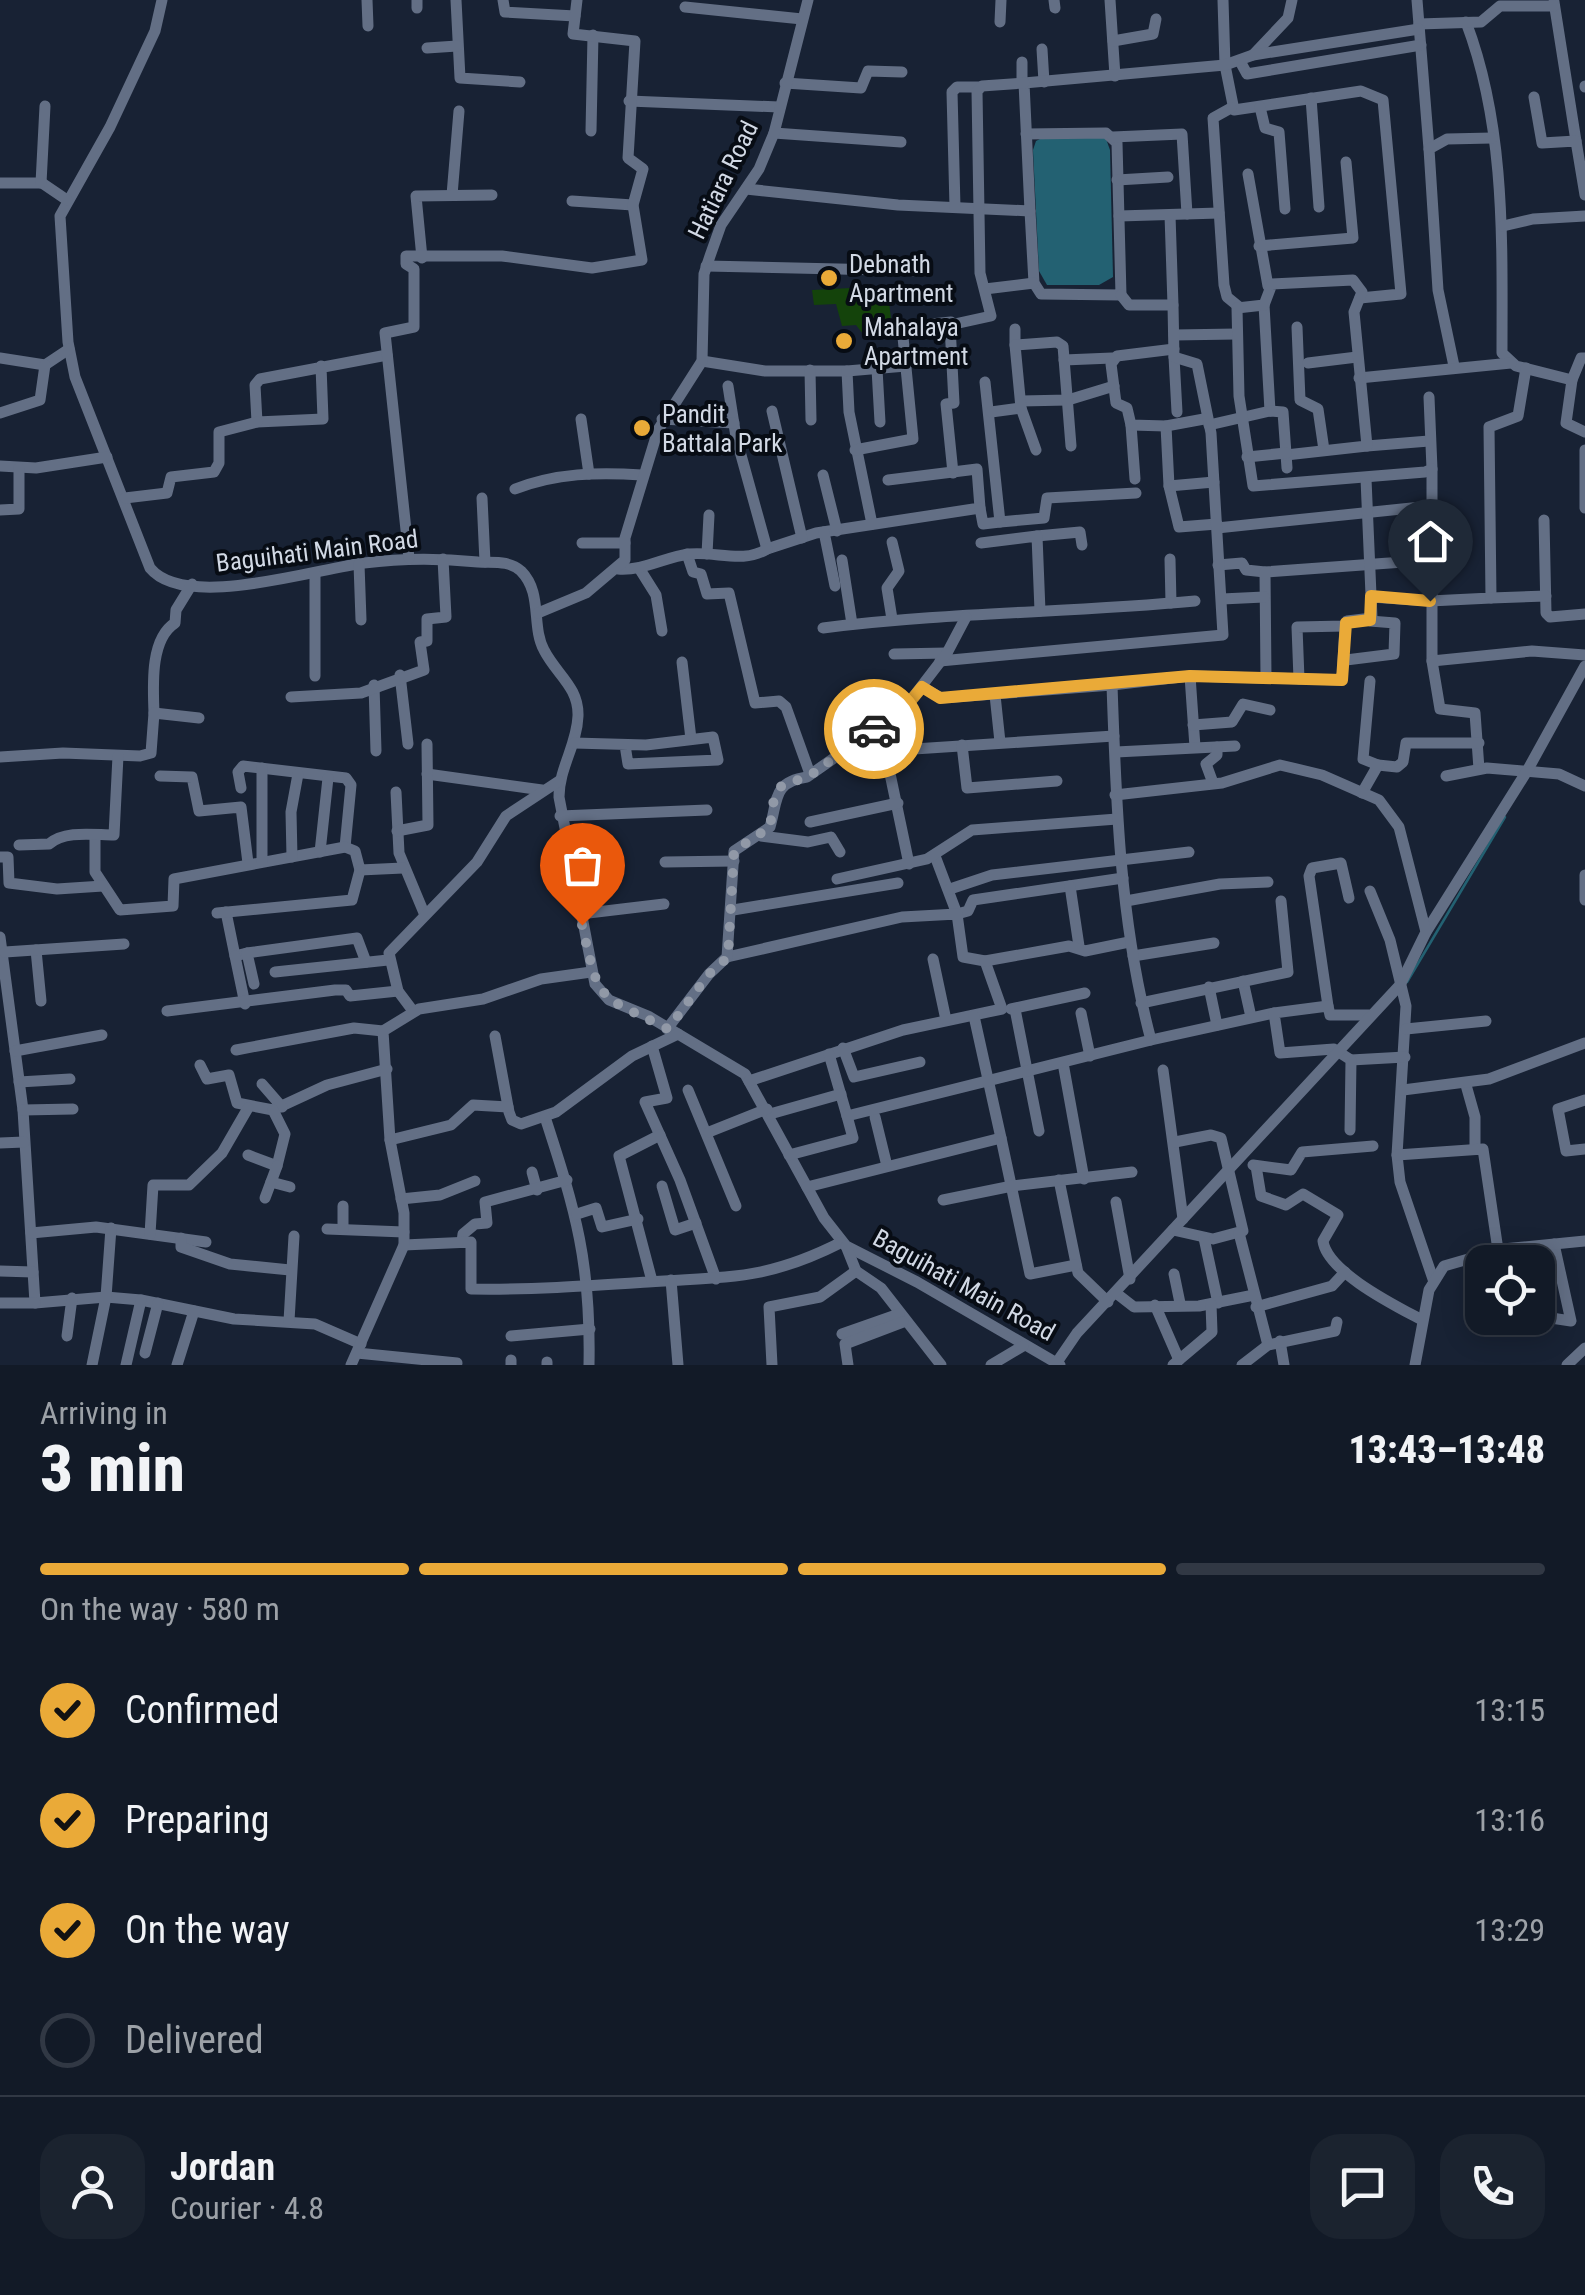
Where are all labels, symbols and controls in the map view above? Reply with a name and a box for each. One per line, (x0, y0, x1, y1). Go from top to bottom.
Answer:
street label: Hatiara Road (682, 116, 764, 244)
place label: Debnath Apartment (849, 250, 953, 308)
marker: Debnath Apartment (818, 267, 840, 289)
place label: Mahalaya Apartment (864, 313, 968, 371)
marker: Mahalaya Apartment (833, 330, 855, 352)
place label: Pandit Battala Park (662, 400, 783, 458)
marker: Pandit Battala Park (631, 417, 653, 439)
pin (1388, 499, 1473, 602)
icon: home (1403, 514, 1458, 569)
street label: Baguihati Main Road (214, 524, 420, 578)
courier (824, 679, 924, 779)
icon: car (847, 702, 902, 757)
pin (540, 823, 625, 926)
icon: bag (555, 838, 610, 893)
street label: Baguihati Main Road (868, 1223, 1060, 1347)
map controls (1465, 1245, 1555, 1335)
button: locate (1465, 1245, 1555, 1335)
text: Arriving in (40, 1394, 168, 1432)
text: 13:43–13:48 (1348, 1428, 1545, 1472)
text: 3 min (40, 1431, 185, 1507)
text: On the way · 580 m (40, 1590, 280, 1628)
icon: check (40, 1683, 95, 1738)
text: Confirmed (125, 1688, 280, 1732)
text: 13:15 (1474, 1691, 1545, 1729)
icon: check (40, 1793, 95, 1848)
text: Preparing (125, 1798, 270, 1842)
text: 13:16 (1474, 1801, 1545, 1839)
icon: check (40, 1903, 95, 1958)
text: On the way (125, 1908, 290, 1952)
text: 13:29 (1474, 1911, 1545, 1949)
text: Delivered (125, 2018, 264, 2062)
button: person (40, 2134, 145, 2239)
button: chat (1310, 2134, 1415, 2239)
button: phone (1440, 2134, 1545, 2239)
text: Jordan (170, 2145, 275, 2189)
text: Courier · 4.8 (170, 2189, 324, 2227)

